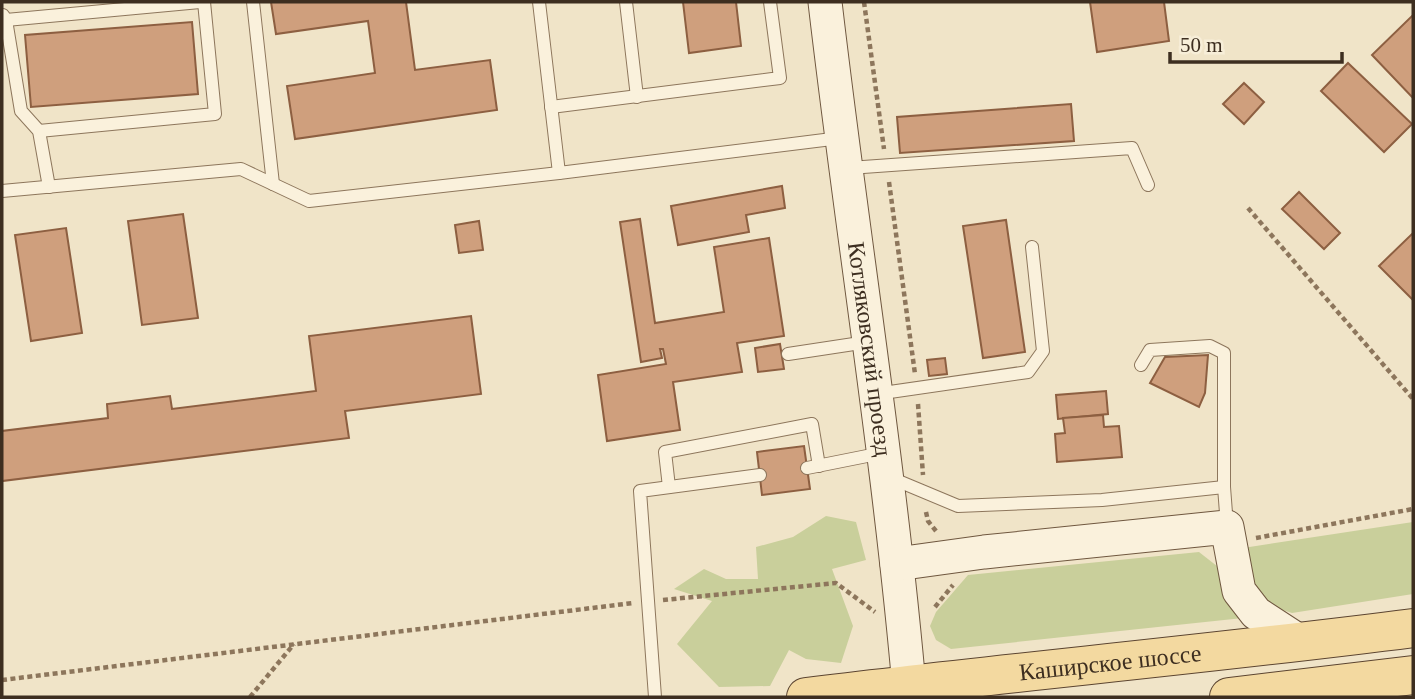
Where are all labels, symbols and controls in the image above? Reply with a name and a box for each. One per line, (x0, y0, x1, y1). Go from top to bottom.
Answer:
scale bar (1170, 21, 1342, 65)
text: 50 m (1180, 33, 1223, 57)
street label: Котляковский проезд (843, 240, 897, 458)
street label: Каширское шоссе (1018, 640, 1203, 686)

